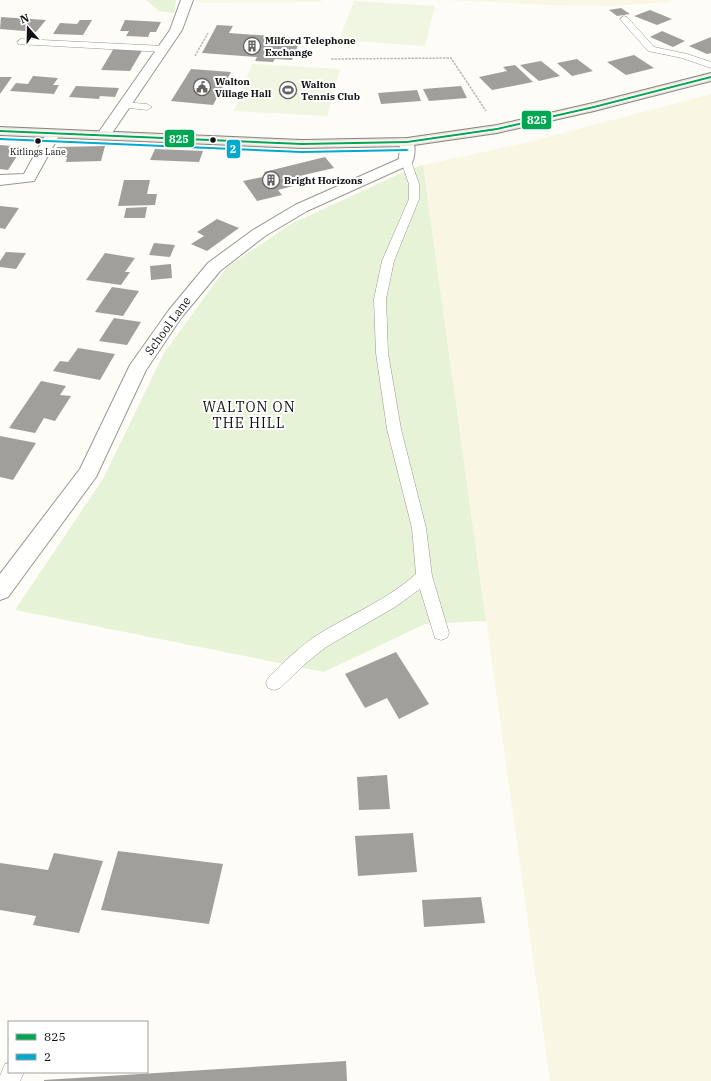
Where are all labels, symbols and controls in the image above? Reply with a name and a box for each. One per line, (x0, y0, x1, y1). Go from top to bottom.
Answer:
north arrow (8, 8, 48, 48)
text: N (18, 10, 31, 27)
place label: Milford Telephone Exchange (265, 34, 356, 59)
building icon: Milford Telephone Exchange (242, 36, 262, 56)
place label: Walton Village Hall (215, 75, 271, 100)
public building icon: Walton Village Hall (192, 77, 212, 97)
place label: Walton Tennis Club (301, 78, 360, 103)
sports icon: Walton Tennis Club (278, 80, 298, 100)
line badge: 825 (521, 110, 552, 130)
text: 825 (527, 113, 547, 127)
line badge: 825 (164, 129, 195, 148)
text: 825 (169, 132, 189, 146)
unlabelled marker (208, 135, 218, 145)
marker: Kitlings Lane (33, 136, 43, 146)
line badge: 2 (226, 139, 241, 159)
text: 2 (230, 142, 236, 156)
place label: Kitlings Lane (10, 146, 66, 157)
building icon: Bright Horizons (261, 170, 281, 190)
place label: Bright Horizons (284, 174, 362, 187)
street label: School Lane (141, 294, 194, 358)
district label: WALTON ON THE HILL (202, 398, 296, 432)
legend (8, 1021, 148, 1073)
text: 825 (44, 1029, 66, 1044)
text: 2 (44, 1049, 51, 1064)

